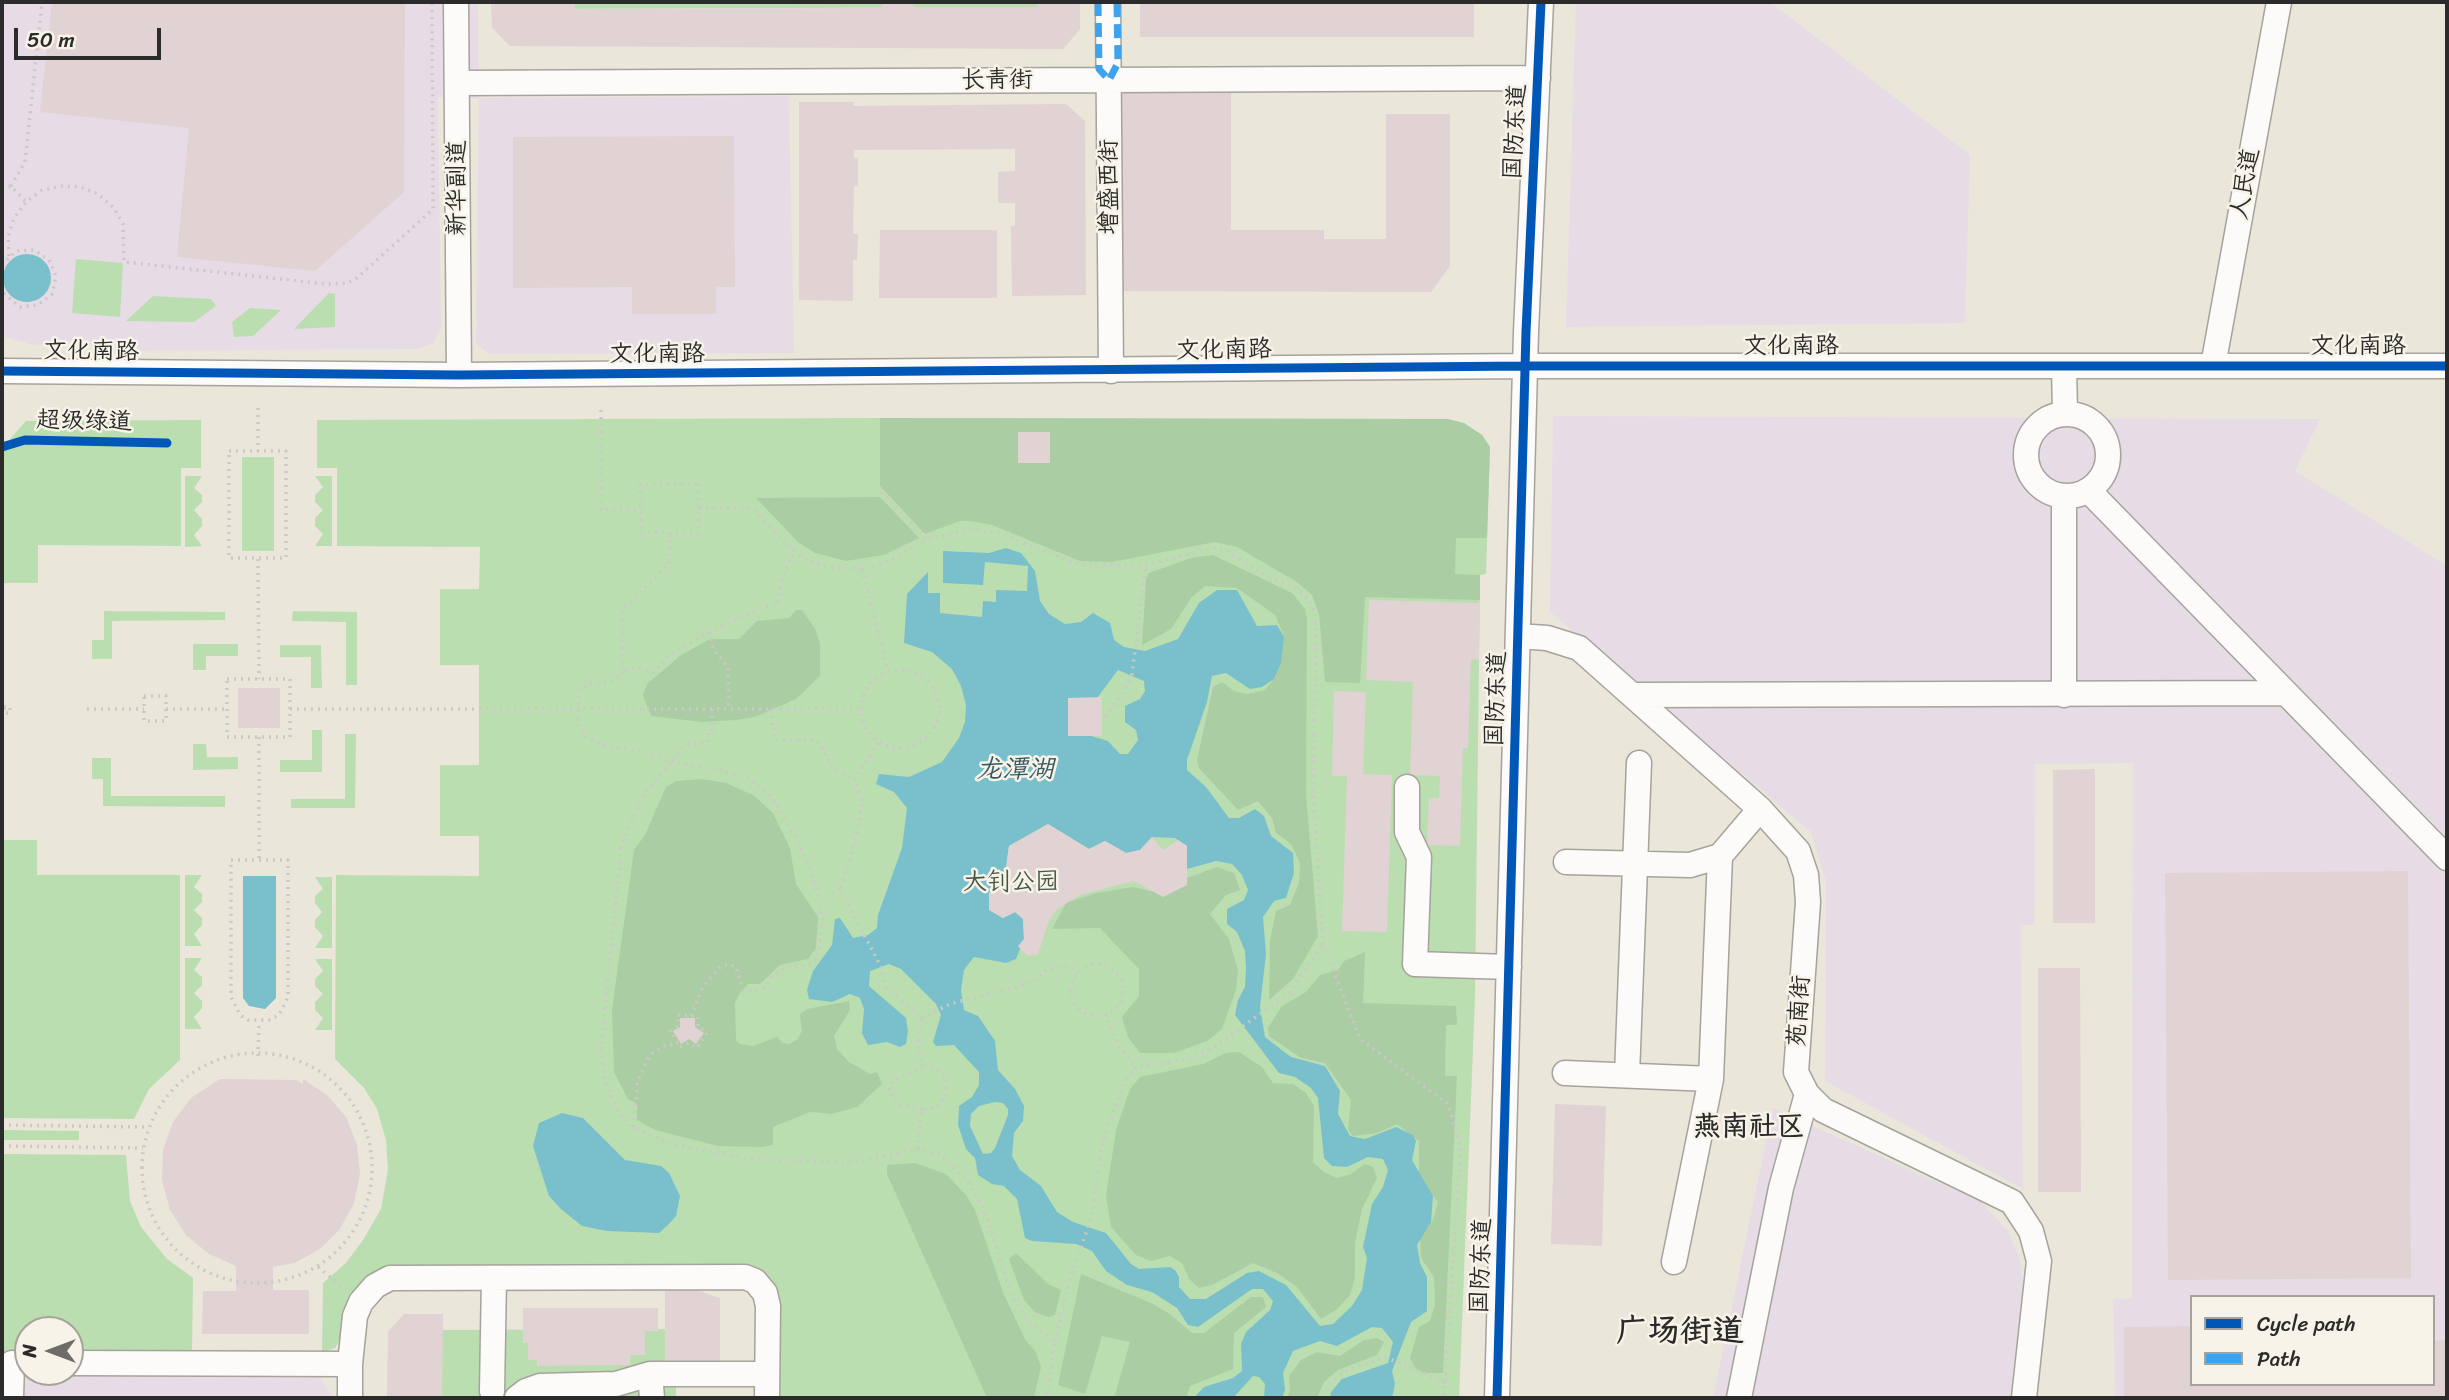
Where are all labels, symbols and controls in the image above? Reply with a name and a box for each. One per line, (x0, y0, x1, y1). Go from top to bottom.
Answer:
scale bar (18, 14, 164, 58)
text: 50 m (27, 21, 75, 59)
street label: 长青街 (961, 67, 1033, 95)
street label: 国防东道 (1499, 83, 1533, 181)
street label: 增盛西街 (1096, 139, 1124, 235)
street label: 新华副道 (444, 140, 472, 236)
street label: 人民道 (2226, 146, 2266, 222)
street label: 文化南路 (1743, 333, 1839, 361)
street label: 文化南路 (2310, 333, 2406, 361)
street label: 文化南路 (1176, 336, 1272, 366)
street label: 文化南路 (43, 337, 139, 367)
street label: 文化南路 (609, 341, 705, 369)
street label: 超级绿道 (36, 407, 132, 437)
street label: 国防东道 (1481, 651, 1513, 747)
water label: 龙潭湖 (976, 754, 1054, 786)
park label: 大钊公园 (963, 869, 1059, 897)
street label: 苑南街 (1783, 974, 1817, 1048)
district label: 燕南社区 (1693, 1111, 1805, 1145)
street label: 国防东道 (1466, 1218, 1498, 1314)
legend (2190, 1295, 2435, 1386)
text: Cycle path (2257, 1305, 2356, 1343)
district label: 广场街道 (1616, 1314, 1744, 1352)
north arrow (14, 1316, 84, 1386)
text: Path (2257, 1340, 2300, 1378)
text: N (13, 1344, 46, 1358)

